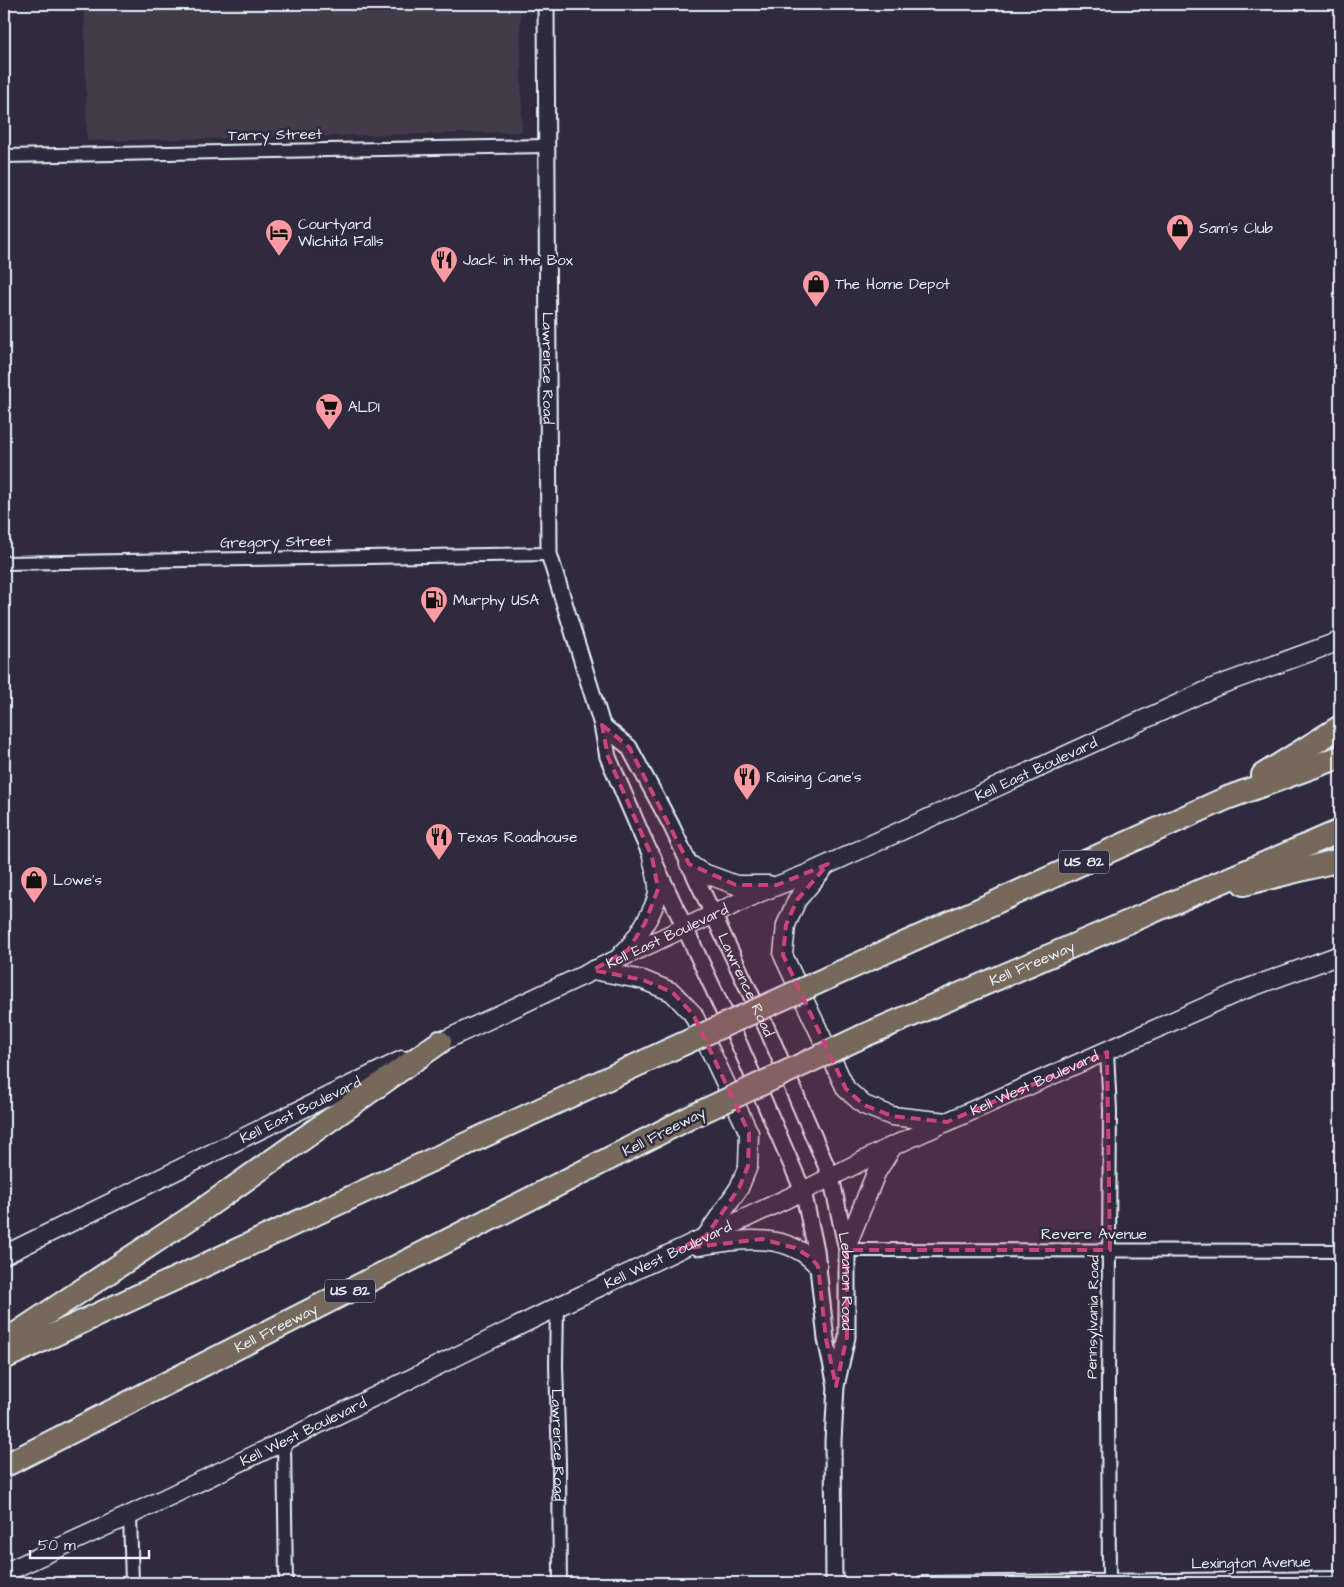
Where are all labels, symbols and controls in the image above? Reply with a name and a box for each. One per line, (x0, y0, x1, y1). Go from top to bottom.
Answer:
street label: Tarry Street (228, 124, 322, 147)
shop icon: Sam's Club (1165, 213, 1195, 252)
place label: Courtyard Wichita Falls (298, 214, 384, 252)
hotel icon: Courtyard Wichita Falls (264, 218, 294, 257)
place label: Sam's Club (1199, 218, 1274, 239)
restaurant icon: Jack in the Box (429, 245, 459, 284)
place label: Jack in the Box (463, 250, 574, 271)
shop icon: The Home Depot (801, 269, 831, 308)
place label: The Home Depot (835, 274, 950, 295)
street label: Lawrence Road (537, 312, 559, 424)
supermarket icon: ALDI (314, 392, 344, 431)
place label: ALDI (348, 397, 380, 418)
street label: Gregory Street (220, 531, 332, 554)
fuel station icon: Murphy USA (419, 585, 449, 624)
place label: Murphy USA (453, 590, 539, 612)
street label: Kell East Boulevard (971, 732, 1101, 806)
restaurant icon: Raising Cane's (732, 762, 762, 801)
place label: Raising Cane's (766, 767, 862, 789)
restaurant icon: Texas Roadhouse (424, 822, 454, 861)
place label: Texas Roadhouse (458, 827, 577, 848)
road number: US 82 (1059, 850, 1109, 874)
shop icon: Lowe's (19, 865, 49, 904)
place label: Lowe's (53, 870, 102, 891)
street label: Kell East Boulevard (603, 898, 732, 974)
street label: Lawrence Road (713, 930, 780, 1040)
street label: Kell Freeway (986, 936, 1078, 991)
street label: Kell West Boulevard (967, 1045, 1102, 1121)
street label: Kell East Boulevard (236, 1071, 365, 1148)
street label: Kell Freeway (619, 1102, 710, 1163)
street label: Kell West Boulevard (601, 1216, 735, 1294)
street label: Revere Avenue (1041, 1224, 1147, 1245)
street label: Lebanon Road (833, 1230, 858, 1331)
street label: Pennsylvania Road (1081, 1254, 1106, 1379)
road number: US 82 (325, 1280, 375, 1302)
street label: Kell Freeway (231, 1298, 322, 1358)
street label: Lawrence Road (546, 1389, 570, 1501)
street label: Kell West Boulevard (236, 1391, 370, 1471)
scale bar (30, 1527, 149, 1559)
text: 50 m (38, 1535, 76, 1556)
street label: Lexington Avenue (1191, 1551, 1311, 1576)

